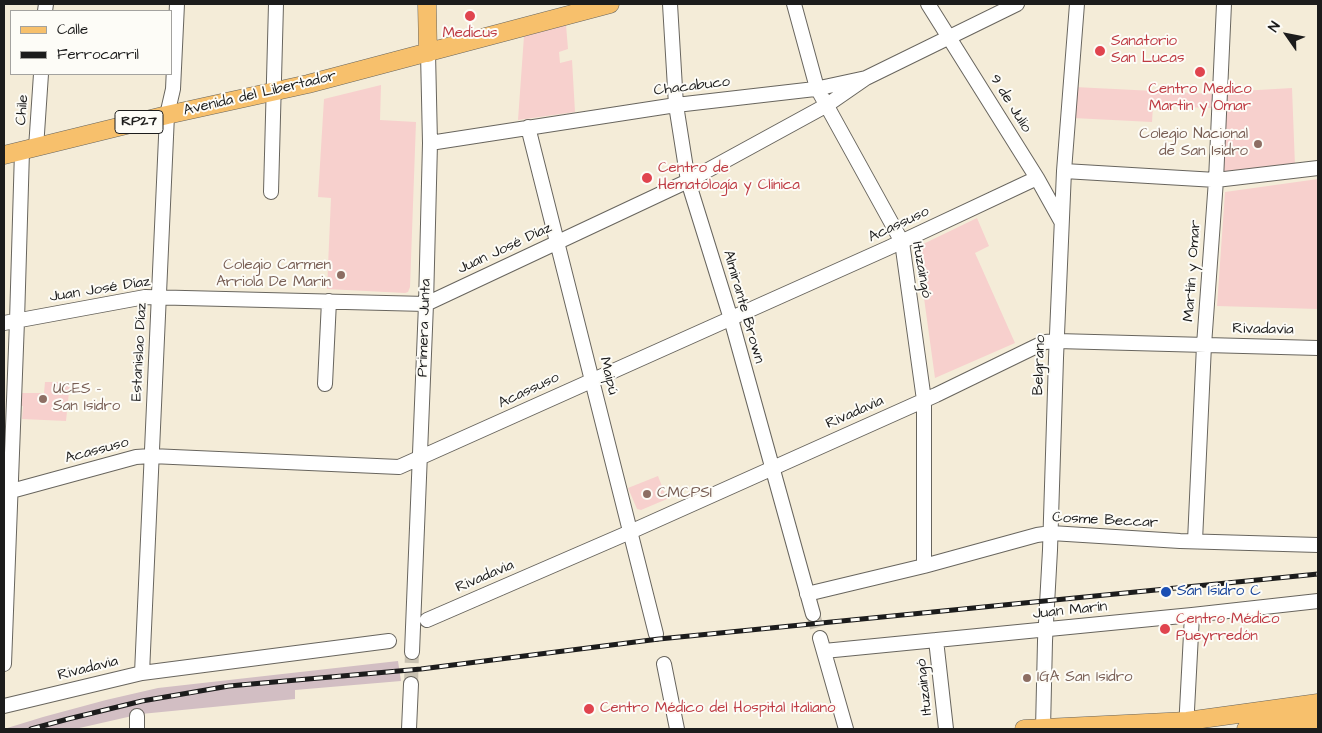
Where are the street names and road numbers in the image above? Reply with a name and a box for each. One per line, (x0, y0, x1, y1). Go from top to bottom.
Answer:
street label: Avenida del Libertador (182, 68, 338, 120)
street label: 9 de Julio (985, 72, 1035, 136)
street label: Chacabuco (653, 73, 731, 101)
street label: Chile (13, 94, 33, 126)
road number: RP27 (115, 110, 163, 134)
street label: Acassuso (866, 203, 932, 247)
street label: Juan José Díaz (455, 219, 555, 279)
street label: Martín y Omar (1180, 219, 1206, 323)
street label: Ituzaingó (907, 240, 935, 300)
street label: Almirante Brown (718, 249, 768, 365)
street label: Juan José Díaz (48, 273, 152, 307)
street label: Primera Junta (414, 278, 436, 378)
street label: Estanislao Díaz (128, 302, 152, 402)
street label: Rivadavia (1232, 320, 1294, 340)
street label: Belgrano (1030, 334, 1050, 396)
street label: Maipú (595, 355, 621, 397)
street label: Acassuso (496, 369, 562, 413)
street label: Rivadavia (823, 392, 887, 434)
street label: Acassuso (63, 434, 131, 468)
street label: Cosme Beccar (1052, 509, 1158, 533)
street label: Rivadavia (453, 557, 517, 597)
street label: Juan Marín (1032, 598, 1108, 624)
street label: Rivadavia (56, 653, 120, 685)
street label: Ituzaingó (913, 658, 937, 716)

